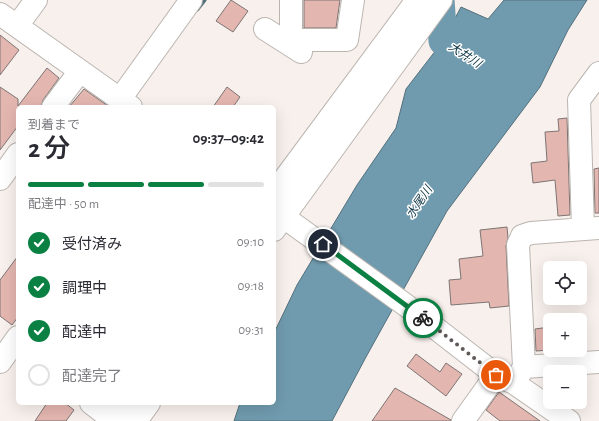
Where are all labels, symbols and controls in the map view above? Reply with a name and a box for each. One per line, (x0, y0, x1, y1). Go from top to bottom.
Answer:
water label: 大井川 (447, 39, 486, 71)
text: 到着まで (28, 119, 80, 132)
text: 09:37–09:42 (193, 131, 264, 146)
text: 2 分 (28, 136, 70, 162)
water label: 水尾川 (403, 182, 435, 220)
text: 配達中 · 50 m (28, 198, 99, 211)
pin (306, 227, 340, 261)
icon: check (28, 232, 50, 254)
icon: home (312, 233, 334, 255)
text: 09:10 (237, 236, 264, 249)
text: 受付済み (62, 237, 122, 252)
map controls (543, 261, 587, 409)
button: locate (543, 261, 587, 305)
icon: check (28, 276, 50, 298)
text: 09:18 (237, 280, 264, 293)
text: 調理中 (62, 281, 107, 296)
courier (403, 298, 443, 338)
icon: bike (412, 307, 434, 329)
button: + (543, 313, 587, 357)
icon: check (28, 320, 50, 342)
text: 09:31 (238, 324, 264, 337)
text: 配達中 (62, 325, 107, 340)
pin (479, 358, 513, 392)
icon: bag (485, 364, 507, 386)
button: − (543, 365, 587, 409)
text: 配達完了 (62, 369, 122, 384)

